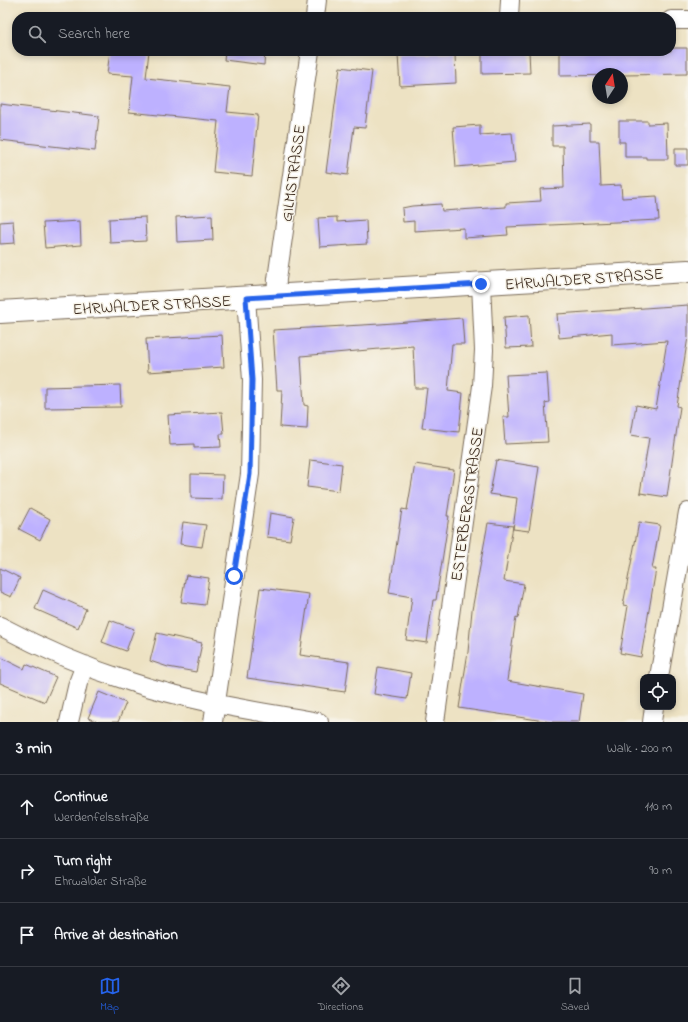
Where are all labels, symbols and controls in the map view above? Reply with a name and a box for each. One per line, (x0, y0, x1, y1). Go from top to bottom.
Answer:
search box (12, 12, 676, 56)
icon: search (26, 23, 48, 45)
text: Search here (58, 23, 130, 45)
north arrow (592, 68, 628, 104)
street label: GILMSTRASSE (275, 123, 313, 223)
street label: EHRWALDER STRASSE (504, 262, 664, 298)
route end (472, 275, 490, 293)
street label: EHRWALDER STRASSE (72, 290, 232, 322)
street label: ESTERBERGSTRASSE (445, 426, 491, 583)
route start (225, 567, 243, 585)
map controls (640, 674, 676, 710)
button: locate (640, 674, 676, 710)
text: 3 min (16, 736, 52, 761)
text: Walk · 200 m (607, 739, 672, 758)
text: Continue (54, 786, 108, 808)
icon: ahead (16, 796, 38, 818)
text: 110 m (645, 797, 672, 816)
text: Werdenfelsstraße (54, 808, 149, 827)
text: Turn right (54, 850, 112, 872)
icon: right (16, 860, 38, 882)
text: 90 m (649, 861, 672, 880)
text: Ehrwalder Straße (54, 872, 147, 891)
icon: arrive (16, 924, 38, 946)
text: Arrive at destination (54, 924, 178, 946)
tab: Map (99, 975, 121, 1015)
tab: Directions (318, 975, 363, 1015)
tab: Saved (561, 975, 589, 1015)

